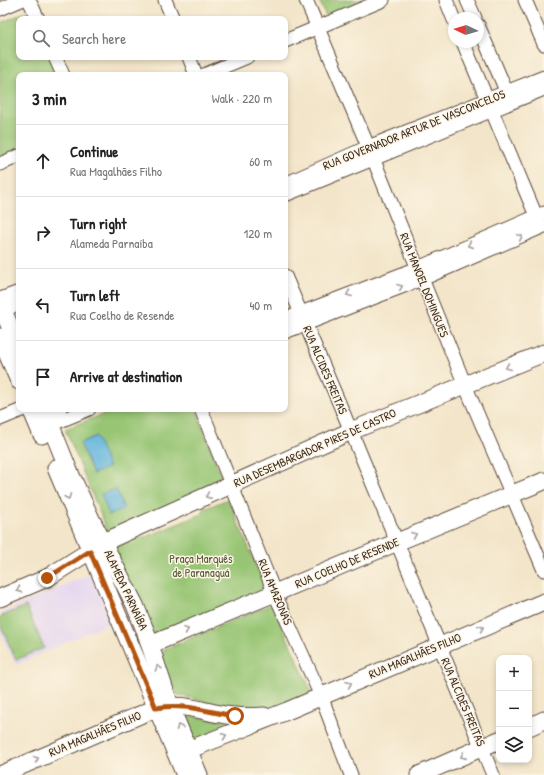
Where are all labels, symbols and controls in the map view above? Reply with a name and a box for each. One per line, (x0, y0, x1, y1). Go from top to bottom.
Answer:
north arrow (448, 12, 484, 48)
search box (16, 16, 288, 60)
icon: search (30, 27, 52, 49)
text: Search here (62, 28, 126, 49)
street label: RUA GOVERNADOR ARTUR DE VASCONCELOS (320, 85, 508, 174)
text: 3 min (32, 87, 67, 110)
text: Walk · 220 m (212, 89, 272, 107)
text: Continue (70, 141, 118, 162)
icon: ahead (32, 150, 54, 172)
text: 60 m (249, 152, 272, 170)
text: Rua Magalhães Filho (70, 162, 162, 180)
text: Turn right (70, 213, 126, 234)
icon: right (32, 222, 54, 244)
text: 120 m (244, 224, 272, 242)
street label: RUA MANOEL DOMINGUES (396, 230, 453, 340)
text: Alameda Parnaíba (70, 234, 153, 252)
one-way arrow (515, 234, 523, 242)
one-way arrow (466, 240, 474, 248)
one-way arrow (396, 284, 403, 292)
text: Turn left (70, 285, 120, 306)
one-way arrow (346, 290, 353, 298)
icon: left (32, 294, 54, 316)
text: 40 m (249, 296, 272, 314)
text: Rua Coelho de Resende (70, 306, 174, 324)
street label: RUA ALCIDES FREITAS (299, 323, 352, 417)
one-way arrow (504, 363, 511, 371)
icon: arrive (32, 366, 54, 388)
text: Arrive at destination (70, 366, 182, 387)
street label: RUA DESEMBARGADOR PIRES DE CASTRO (231, 404, 399, 491)
one-way arrow (205, 491, 212, 499)
one-way arrow (63, 493, 71, 500)
one-way arrow (410, 532, 418, 540)
street label: RUA COELHO DE RESENDE (292, 533, 402, 592)
street label: ALAMEDA PARNAÍBA (100, 547, 153, 633)
park label: Praça Marquês de Paranaguá (169, 550, 233, 581)
street label: RUA AMAZONAS (254, 556, 297, 628)
route end (38, 569, 56, 587)
one-way arrow (16, 585, 24, 593)
one-way arrow (478, 624, 485, 632)
one-way arrow (182, 627, 189, 635)
street label: RUA MAGALHÃES FILHO (366, 628, 464, 683)
street label: RUA ALCIDES FREITAS (437, 655, 490, 749)
map controls (496, 655, 532, 763)
button: + (496, 655, 532, 691)
one-way arrow (155, 665, 163, 672)
one-way arrow (344, 681, 352, 689)
button: − (496, 691, 532, 727)
street label: RUA MAGALHÃES FILHO (46, 706, 144, 761)
route start (226, 707, 244, 725)
one-way arrow (176, 724, 184, 732)
button: layers (496, 727, 532, 763)
one-way arrow (221, 732, 228, 740)
one-way arrow (460, 751, 467, 759)
one-way arrow (32, 756, 39, 764)

